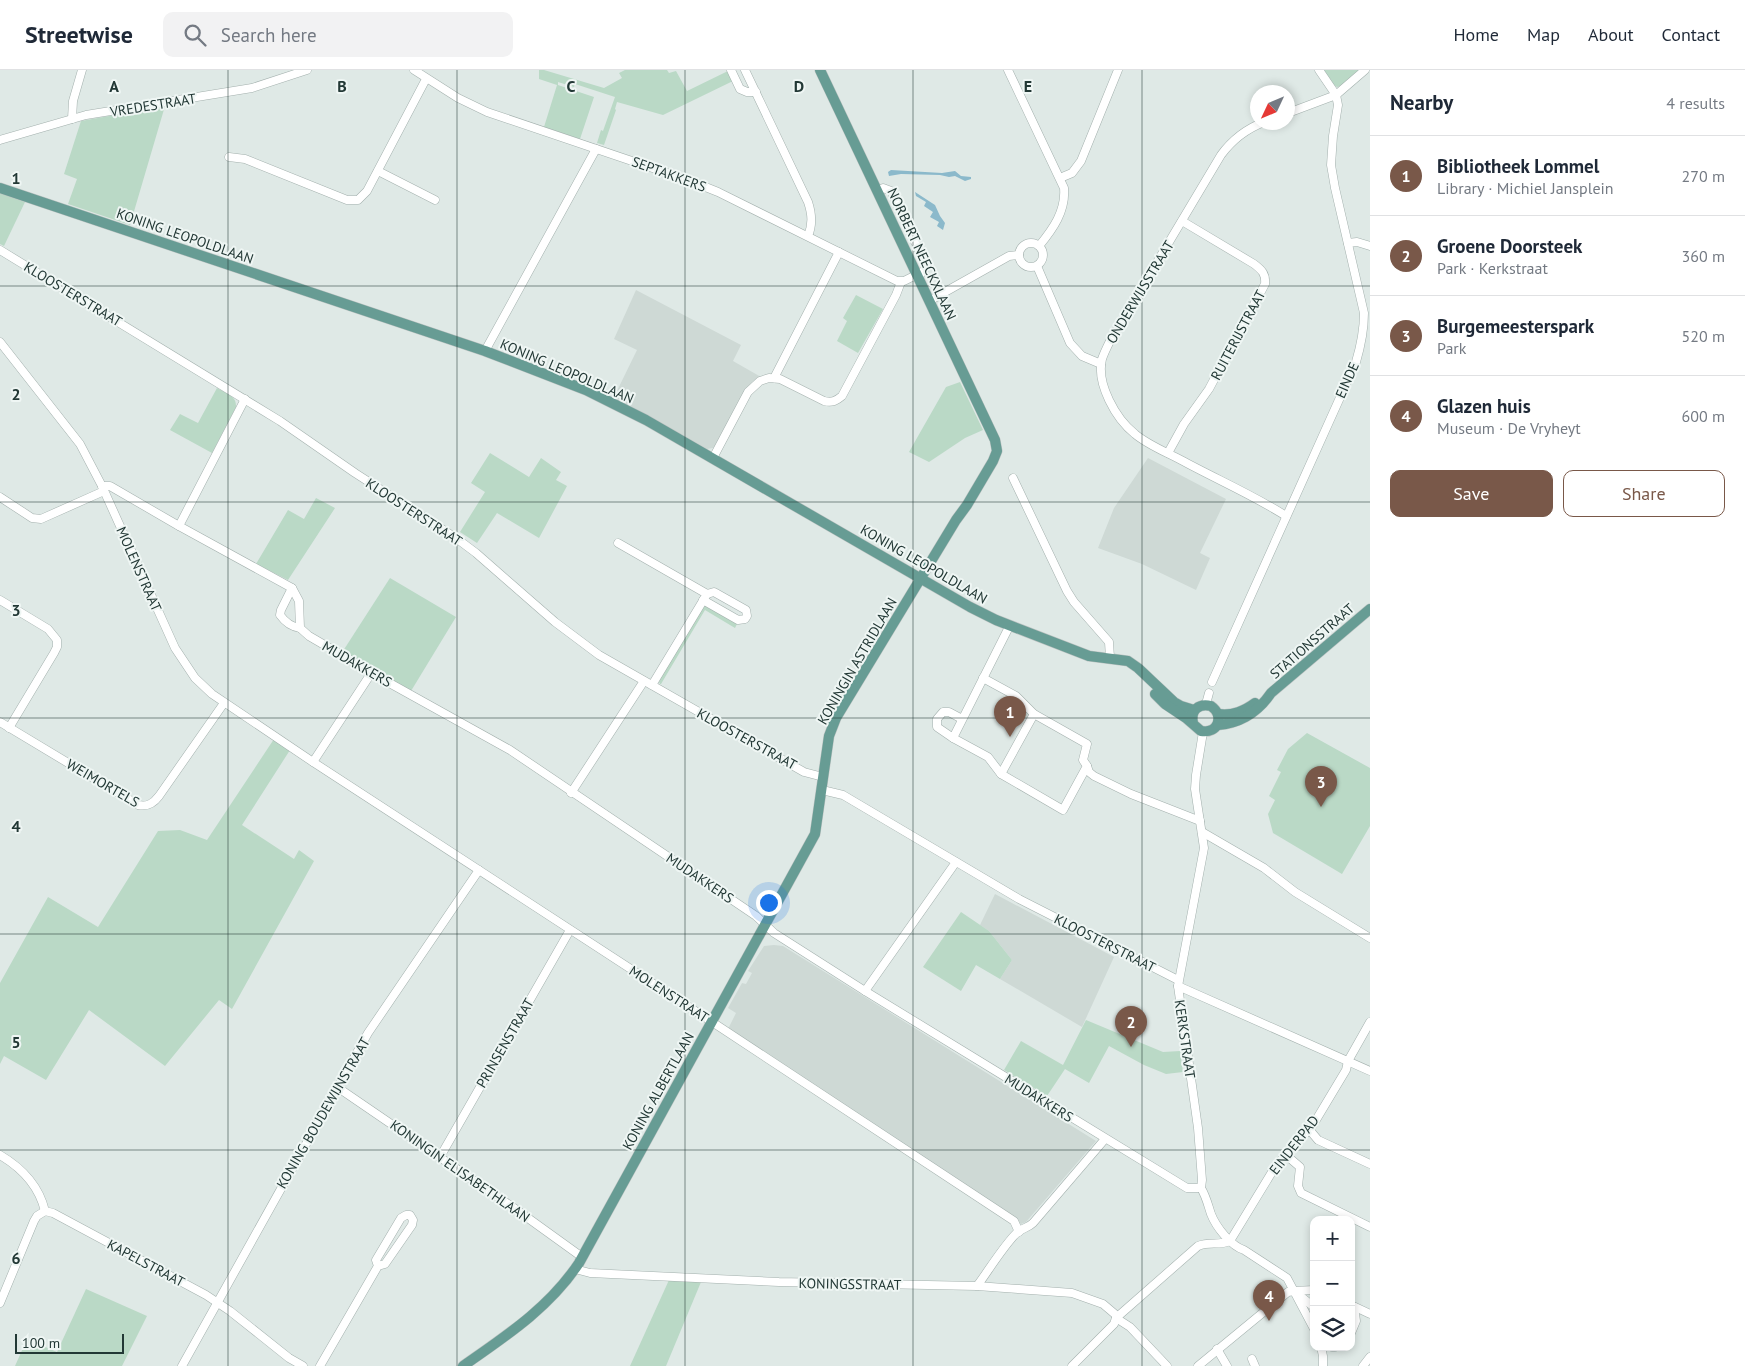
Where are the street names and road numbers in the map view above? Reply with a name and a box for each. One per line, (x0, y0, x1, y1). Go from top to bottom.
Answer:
street label: VREDESTRAAT (108, 89, 198, 121)
street label: SEPTAKKERS (629, 152, 709, 196)
street label: NORBERT NEECKXLAAN (883, 185, 961, 323)
street label: KONING LEOPOLDLAAN (114, 204, 256, 268)
street label: ONDERWIJSSTRAAT (1102, 237, 1178, 347)
street label: KLOOSTERSTRAAT (21, 258, 126, 331)
street label: RUITERIJSTRAAT (1207, 287, 1269, 383)
street label: KONING LEOPOLDLAAN (497, 335, 637, 407)
street label: EINDE (1331, 359, 1363, 401)
street label: KLOOSTERSTRAAT (362, 474, 466, 550)
street label: KONING LEOPOLDLAAN (857, 520, 991, 608)
street label: MOLENSTRAAT (112, 524, 166, 615)
street label: KONINGIN ASTRIDLAAN (813, 594, 901, 728)
street label: STATIONSSTRAAT (1266, 599, 1358, 683)
street label: MUDAKKERS (319, 637, 395, 691)
street label: KLOOSTERSTRAAT (694, 704, 800, 774)
street label: WEIMORTELS (63, 755, 143, 811)
street label: MUDAKKERS (663, 849, 737, 907)
street label: KLOOSTERSTRAAT (1051, 910, 1159, 976)
street label: MOLENSTRAAT (626, 962, 712, 1027)
street label: PRINSENSTRAAT (472, 995, 538, 1091)
street label: KERKSTRAAT (1171, 998, 1199, 1080)
street label: KONING ALBERTLAAN (618, 1029, 698, 1153)
street label: KONING BOUDEWIJNSTRAAT (272, 1034, 374, 1192)
street label: MUDAKKERS (1001, 1070, 1077, 1126)
street label: EINDERPAD (1265, 1112, 1323, 1178)
street label: KONINGIN ELISABETHLAAN (387, 1116, 533, 1226)
street label: KAPELSTRAAT (104, 1235, 188, 1291)
street label: KONINGSSTRAAT (798, 1274, 902, 1294)

